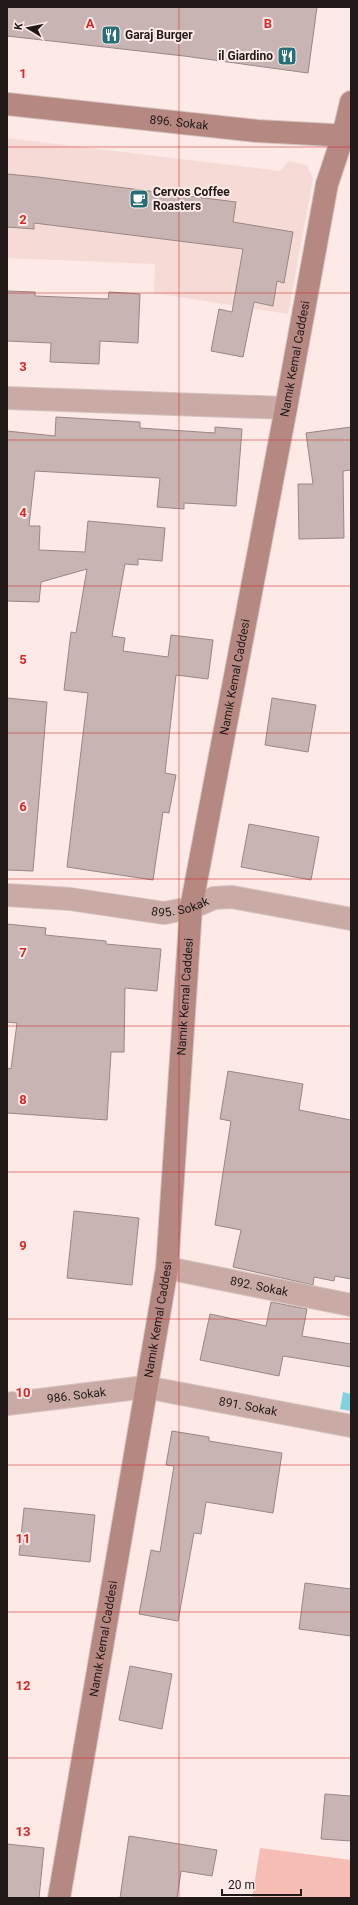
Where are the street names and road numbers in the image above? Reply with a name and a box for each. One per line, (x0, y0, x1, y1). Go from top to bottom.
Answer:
street label: 896. Sokak (149, 112, 210, 133)
street label: Namık Kemal Caddesi (277, 299, 313, 418)
street label: Namık Kemal Caddesi (217, 618, 253, 736)
street label: 895. Sokak (150, 894, 212, 920)
street label: Namık Kemal Caddesi (174, 937, 196, 1056)
street label: Namık Kemal Caddesi (141, 1261, 174, 1379)
street label: 892. Sokak (229, 1274, 290, 1299)
street label: 986. Sokak (46, 1385, 108, 1406)
street label: 891. Sokak (218, 1394, 279, 1419)
street label: Namık Kemal Caddesi (87, 1579, 120, 1698)

